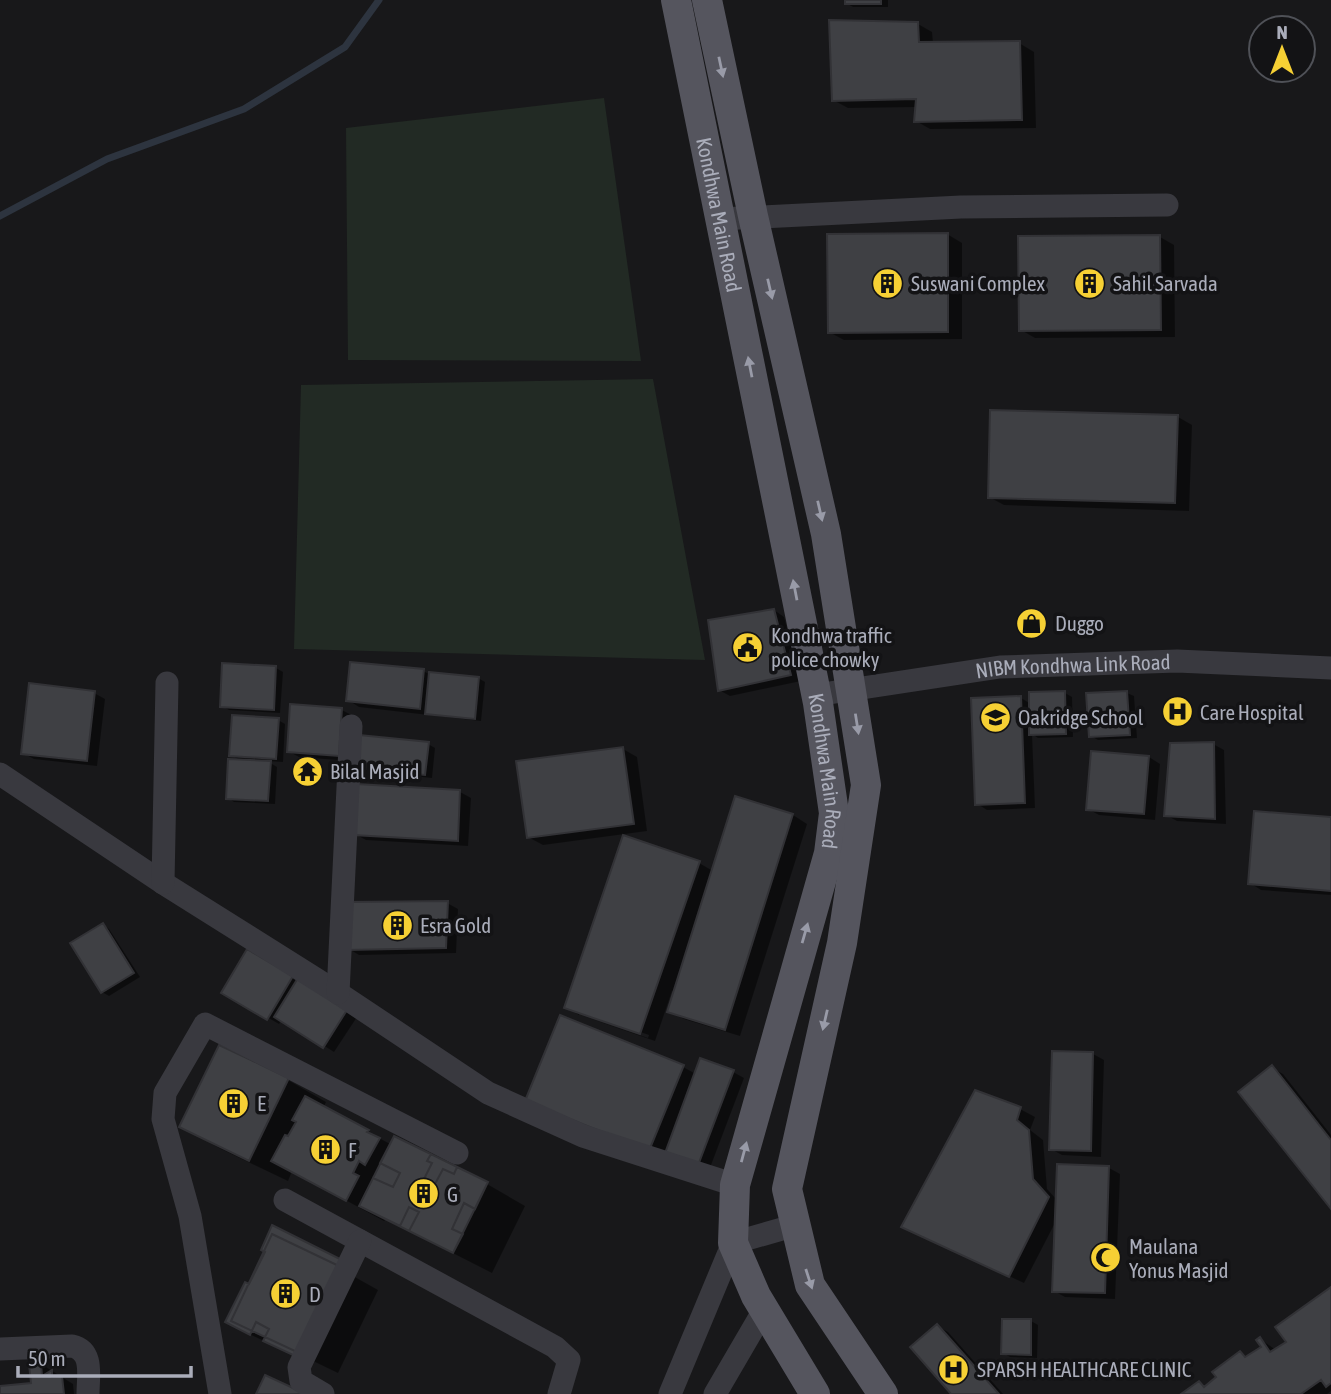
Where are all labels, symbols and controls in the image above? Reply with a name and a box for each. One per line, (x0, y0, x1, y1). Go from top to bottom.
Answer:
north arrow (1247, 14, 1317, 84)
text: N (1276, 21, 1288, 43)
one-way arrow (716, 56, 727, 78)
street label: Kondhwa Main Road (692, 135, 747, 294)
building icon: Suswani Complex (871, 266, 905, 300)
building icon: Sahil Sarvada (1073, 266, 1107, 300)
place label: Suswani Complex (911, 271, 1045, 295)
place label: Sahil Sarvada (1113, 271, 1218, 295)
one-way arrow (764, 278, 775, 300)
one-way arrow (744, 356, 755, 378)
one-way arrow (815, 500, 826, 522)
one-way arrow (789, 579, 800, 601)
shop icon: Duggo (1015, 606, 1049, 640)
place label: Duggo (1055, 611, 1104, 635)
place label: Kondhwa traffic police chowky (771, 623, 892, 671)
public building icon: Kondhwa traffic police chowky (731, 630, 765, 664)
street label: NIBM Kondhwa Link Road (974, 649, 1171, 683)
street label: Kondhwa Main Road (804, 691, 846, 850)
hospital icon: Care Hospital (1160, 695, 1194, 729)
school or university icon: Oakridge School (978, 700, 1012, 734)
place label: Care Hospital (1200, 700, 1304, 724)
place label: Oakridge School (1018, 705, 1144, 729)
one-way arrow (851, 713, 862, 735)
temple icon: Bilal Masjid (290, 754, 324, 788)
place label: Bilal Masjid (330, 759, 419, 783)
building icon: Esra Gold (380, 908, 414, 942)
place label: Esra Gold (420, 913, 491, 937)
one-way arrow (801, 922, 811, 943)
one-way arrow (819, 1010, 830, 1032)
building icon: E (217, 1086, 251, 1120)
place label: E (257, 1091, 266, 1115)
building icon: F (308, 1133, 342, 1167)
place label: F (348, 1138, 357, 1162)
one-way arrow (739, 1141, 750, 1163)
building icon: G (407, 1177, 441, 1211)
place label: G (447, 1182, 458, 1206)
place label: Maulana Yonus Masjid (1129, 1234, 1228, 1282)
mosque icon: Maulana Yonus Masjid (1089, 1241, 1123, 1275)
one-way arrow (805, 1268, 815, 1289)
building icon: D (269, 1277, 303, 1311)
place label: D (309, 1282, 321, 1306)
scale bar (18, 1334, 191, 1378)
text: 50 m (28, 1346, 66, 1370)
hospital icon: SPARSH HEALTHCARE CLINIC (937, 1352, 971, 1386)
place label: SPARSH HEALTHCARE CLINIC (977, 1357, 1192, 1381)

